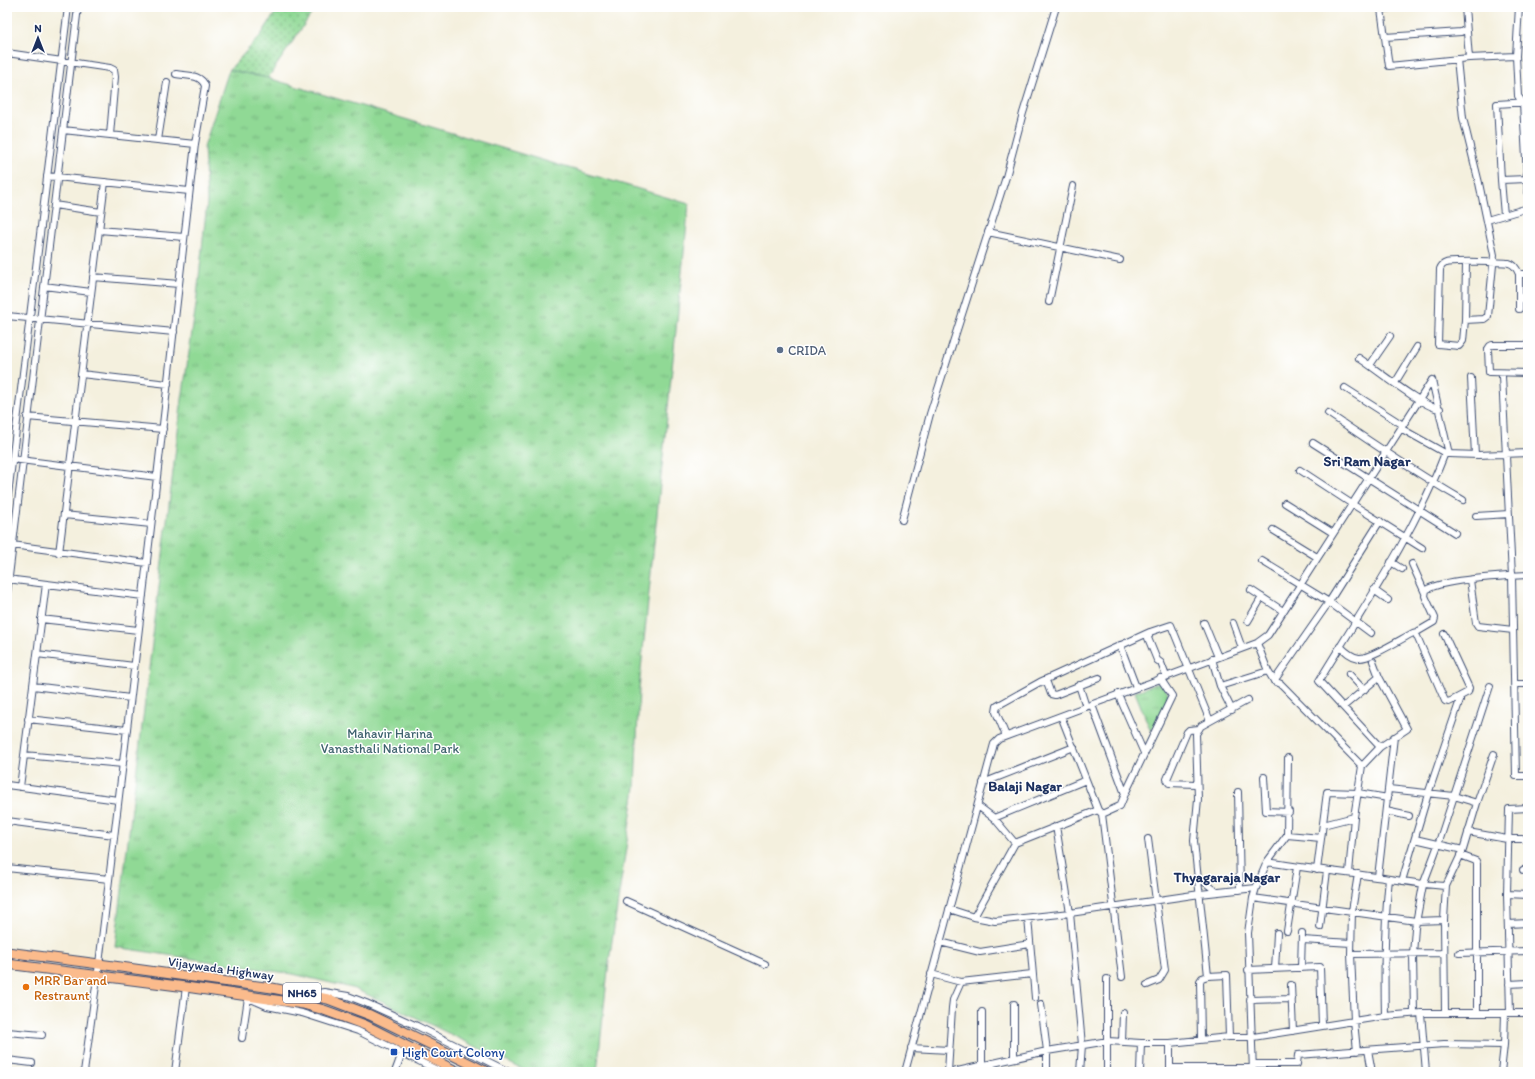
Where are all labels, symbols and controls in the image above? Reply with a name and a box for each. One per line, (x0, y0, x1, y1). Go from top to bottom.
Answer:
north arrow (18, 18, 58, 58)
text: N (34, 22, 42, 35)
place label: CRIDA (788, 343, 827, 358)
marker: CRIDA (775, 345, 785, 355)
district label: Sri Ram Nagar (1324, 453, 1411, 470)
park label: Mahavir Harina Vanasthali National Park (321, 726, 459, 756)
district label: Balaji Nagar (988, 778, 1062, 795)
district label: Thyagaraja Nagar (1173, 869, 1281, 886)
street label: Vijaywada Highway (167, 954, 275, 983)
place label: MRR Bar and Restraunt (34, 973, 107, 1003)
marker: MRR Bar and Restraunt (21, 982, 31, 992)
road number: NH65 (283, 983, 321, 1003)
place label: High Court Colony (402, 1045, 505, 1060)
marker: High Court Colony (389, 1047, 399, 1057)

